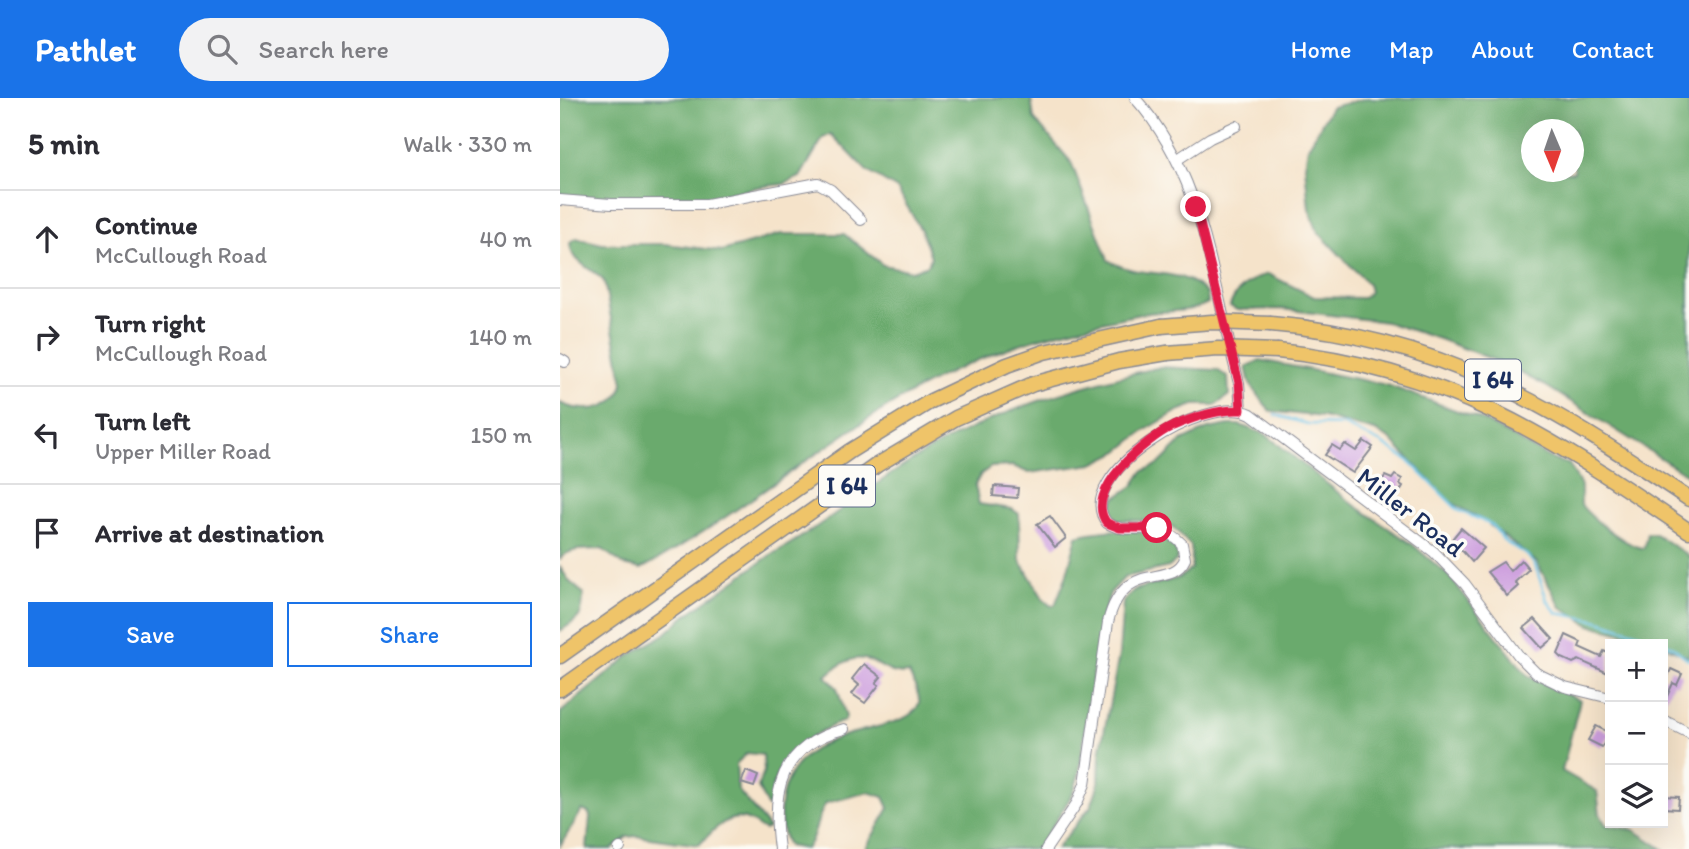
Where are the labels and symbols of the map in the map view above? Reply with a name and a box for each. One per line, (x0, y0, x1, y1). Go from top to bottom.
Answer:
north arrow (1521, 119, 1584, 182)
route end (1180, 191, 1211, 222)
road number: I 64 (1465, 360, 1521, 400)
street label: Miller Road (1351, 460, 1471, 564)
road number: I 64 (819, 466, 875, 506)
route start (1141, 512, 1172, 543)

